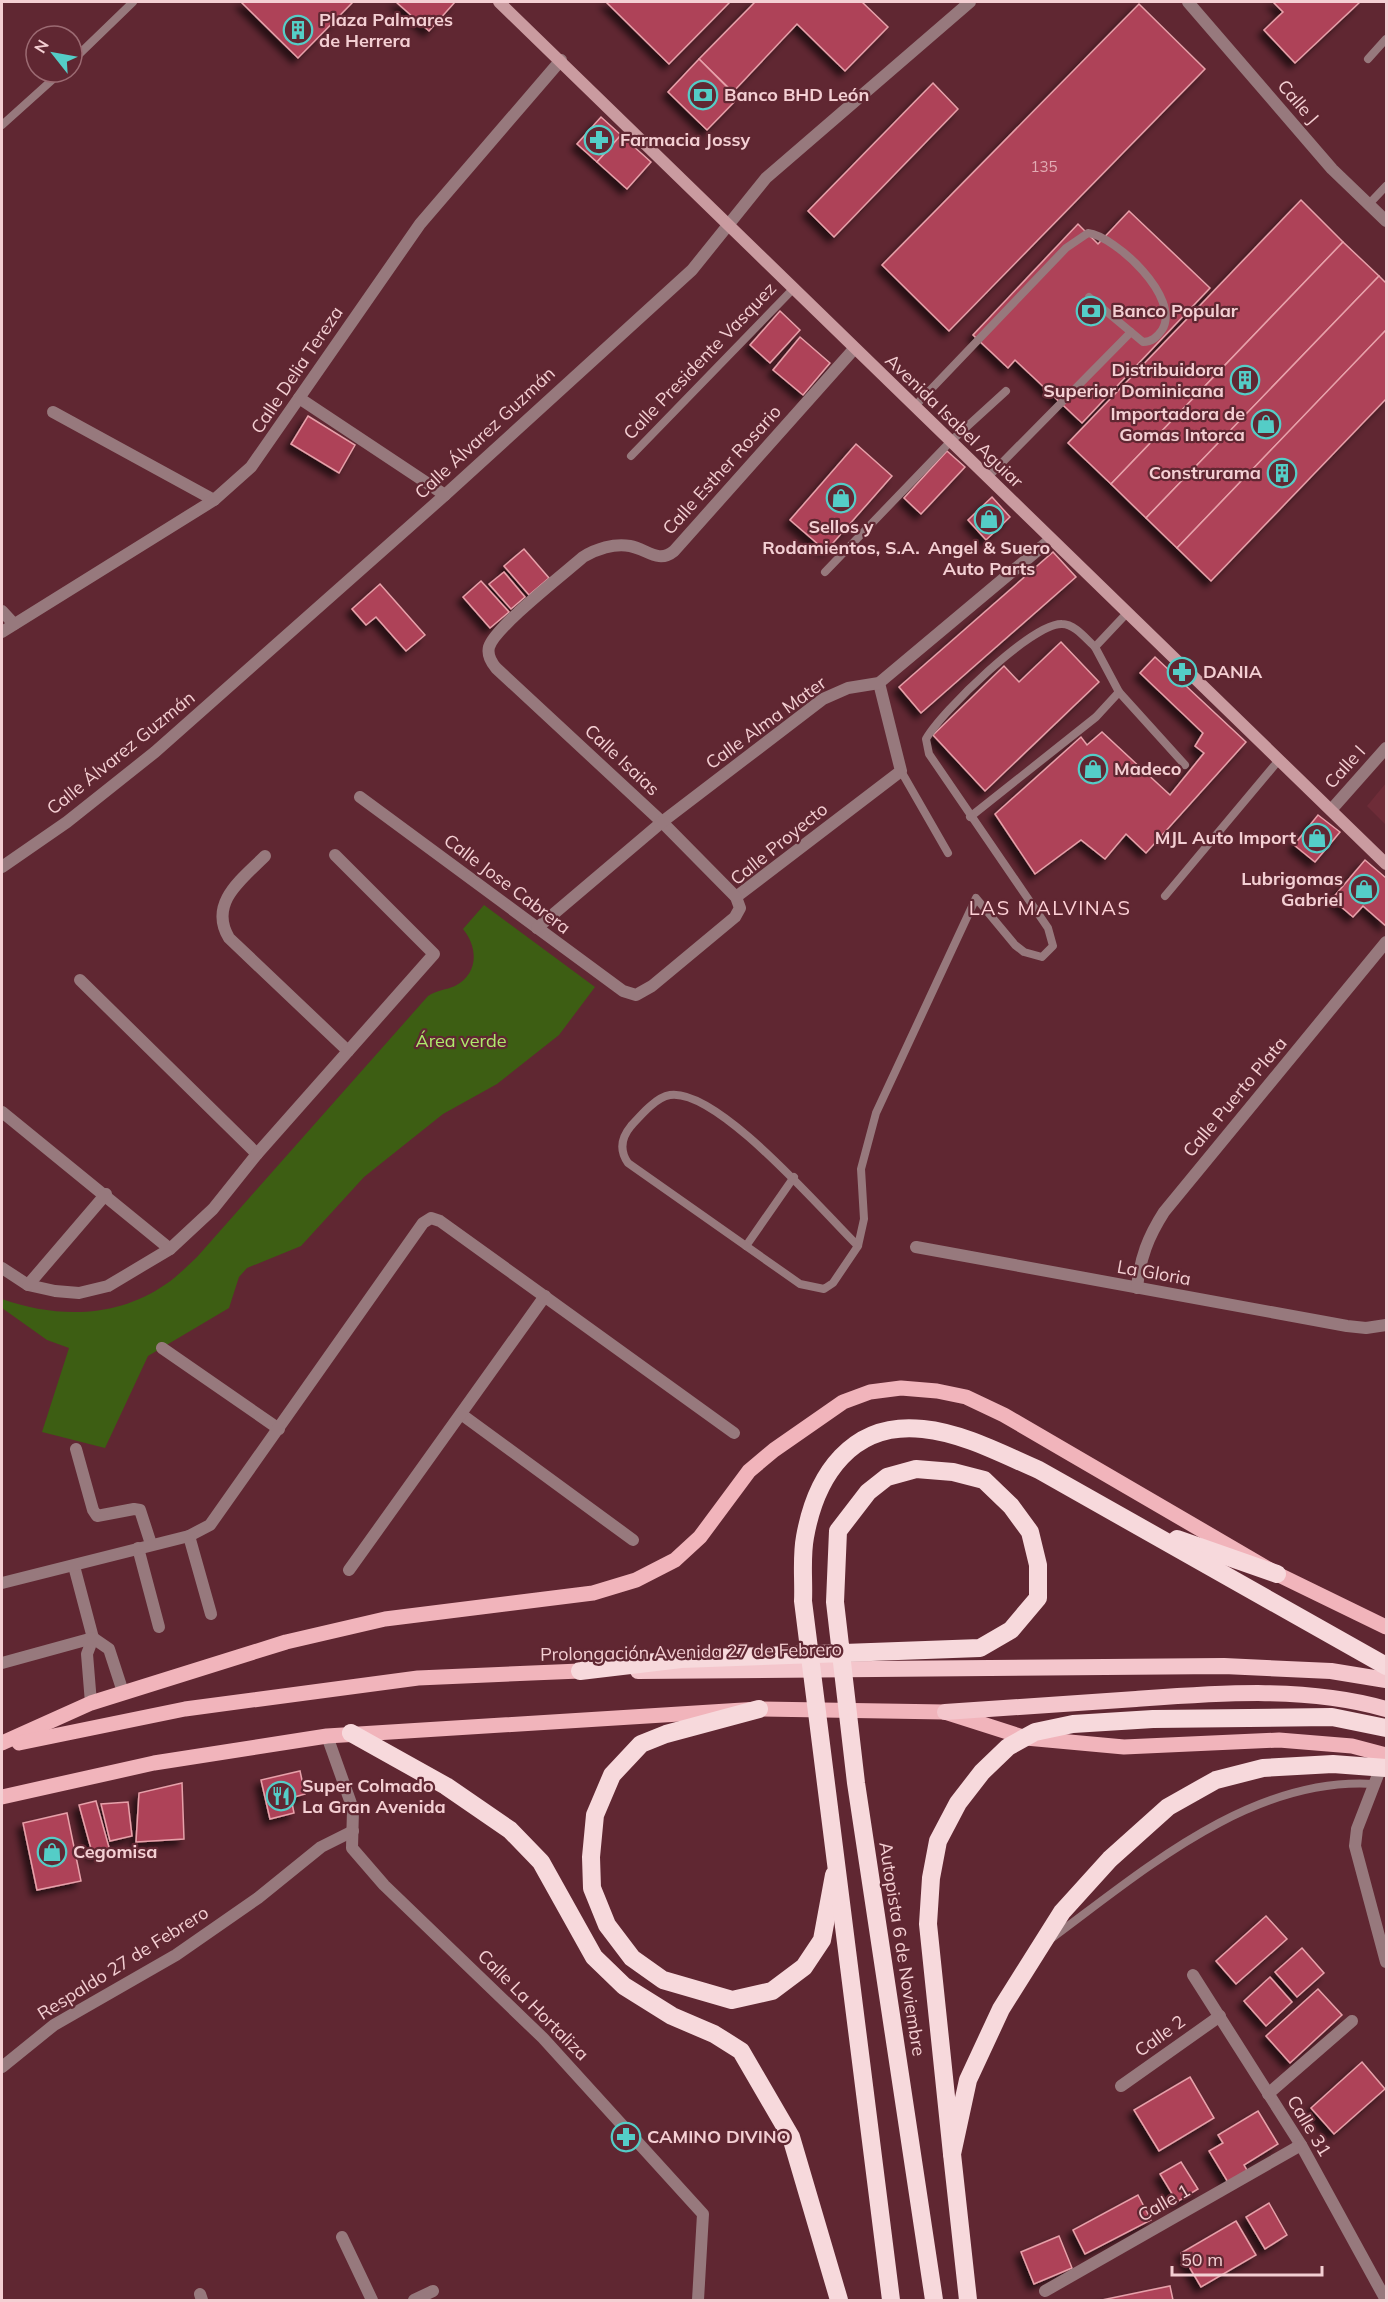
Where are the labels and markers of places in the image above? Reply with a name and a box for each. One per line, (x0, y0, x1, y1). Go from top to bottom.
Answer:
place label: Plaza Palmares de Herrera (319, 8, 453, 52)
building icon: Plaza Palmares de Herrera (282, 14, 314, 46)
bank icon: Banco BHD León (687, 79, 719, 111)
place label: Banco BHD León (724, 83, 869, 106)
pharmacy icon: Farmacia Jossy (583, 124, 615, 156)
place label: Farmacia Jossy (620, 128, 750, 151)
bank icon: Banco Popular (1075, 295, 1107, 327)
place label: Banco Popular (1112, 299, 1239, 322)
place label: Distribuidora Superior Dominicana (1043, 358, 1224, 402)
building icon: Distribuidora Superior Dominicana (1229, 364, 1261, 396)
place label: Importadora de Gomas Intorca (1110, 402, 1245, 446)
shop icon: Importadora de Gomas Intorca (1250, 408, 1282, 440)
building icon: Construrama (1266, 457, 1298, 489)
place label: Construrama (1149, 461, 1261, 484)
shop icon: Sellos y Rodamientos, S.A. (825, 482, 857, 514)
shop icon: Angel & Suero Auto Parts (973, 503, 1005, 535)
place label: Sellos y Rodamientos, S.A. (762, 515, 920, 559)
place label: Angel & Suero Auto Parts (928, 536, 1050, 580)
pharmacy icon: DANIA (1166, 656, 1198, 688)
place label: DANIA (1203, 660, 1263, 683)
shop icon: Madeco (1077, 753, 1109, 785)
place label: Madeco (1114, 757, 1181, 780)
shop icon: MJL Auto Import (1301, 822, 1333, 854)
place label: MJL Auto Import (1155, 826, 1296, 849)
place label: Lubrigomas Gabriel (1241, 867, 1343, 911)
shop icon: Lubrigomas Gabriel (1348, 873, 1380, 905)
place label: Super Colmado La Gran Avenida (302, 1774, 446, 1818)
restaurant icon: Super Colmado La Gran Avenida (265, 1780, 297, 1812)
shop icon: Cegomisa (36, 1836, 68, 1868)
place label: Cegomisa (73, 1840, 157, 1863)
pharmacy icon: CAMINO DIVINO (610, 2121, 642, 2153)
place label: CAMINO DIVINO (647, 2125, 791, 2148)

